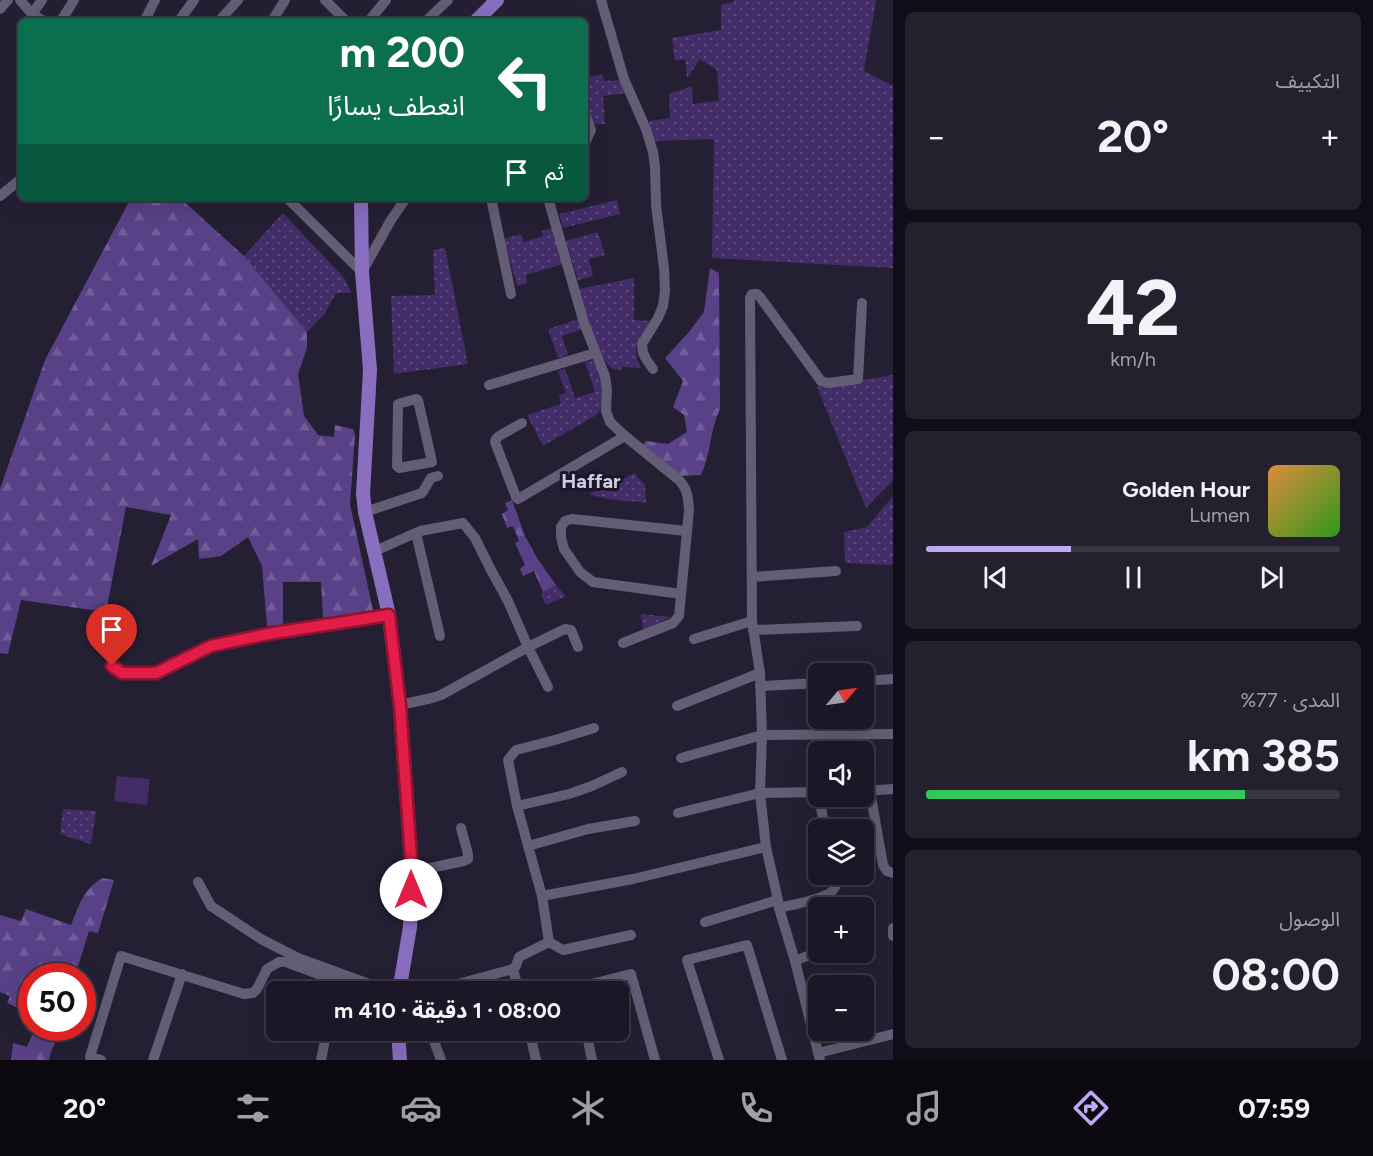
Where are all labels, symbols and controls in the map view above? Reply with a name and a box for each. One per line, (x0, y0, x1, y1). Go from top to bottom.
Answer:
text: 200 m (340, 27, 465, 78)
icon: left (486, 42, 564, 120)
text: التكييف (1276, 69, 1340, 93)
text: انعطف يسارًا (327, 89, 465, 122)
text: 20° (1097, 109, 1169, 163)
text: − (926, 117, 947, 156)
text: + (1319, 117, 1340, 156)
icon: arrive (500, 156, 533, 189)
text: ثم (545, 159, 564, 186)
text: 42 (1086, 261, 1180, 355)
text: km/h (1110, 347, 1156, 371)
district label: Haffar (561, 469, 621, 493)
text: Golden Hour (1122, 476, 1250, 503)
text: Lumen (1189, 503, 1250, 527)
icon: previous (979, 561, 1012, 594)
icon: pause (1117, 561, 1150, 594)
icon: next (1255, 561, 1288, 594)
pin (86, 604, 137, 666)
icon: arrive (95, 613, 128, 646)
north arrow (808, 663, 874, 729)
map controls (808, 663, 874, 1041)
text: المدى · 77% (1240, 688, 1340, 712)
text: 385 km (1187, 728, 1340, 782)
button: sound (808, 741, 874, 807)
button: layers (808, 819, 874, 885)
position arrow (379, 858, 443, 922)
button: + (808, 897, 874, 963)
text: الوصول (1279, 907, 1340, 931)
text: 08:00 (1211, 947, 1340, 1001)
speed limit sign: 50 (18, 963, 96, 1041)
button: − (808, 975, 874, 1041)
text: 08:00 · 1 دقيقة · 410 m (334, 997, 561, 1024)
icon: filters (232, 1087, 274, 1129)
icon: car (400, 1087, 442, 1129)
icon: climate (567, 1087, 609, 1129)
icon: phone (735, 1087, 777, 1129)
icon: music (903, 1087, 945, 1129)
icon: directions (1070, 1087, 1112, 1129)
text: 20° (63, 1092, 106, 1125)
text: 07:59 (1238, 1092, 1310, 1125)

